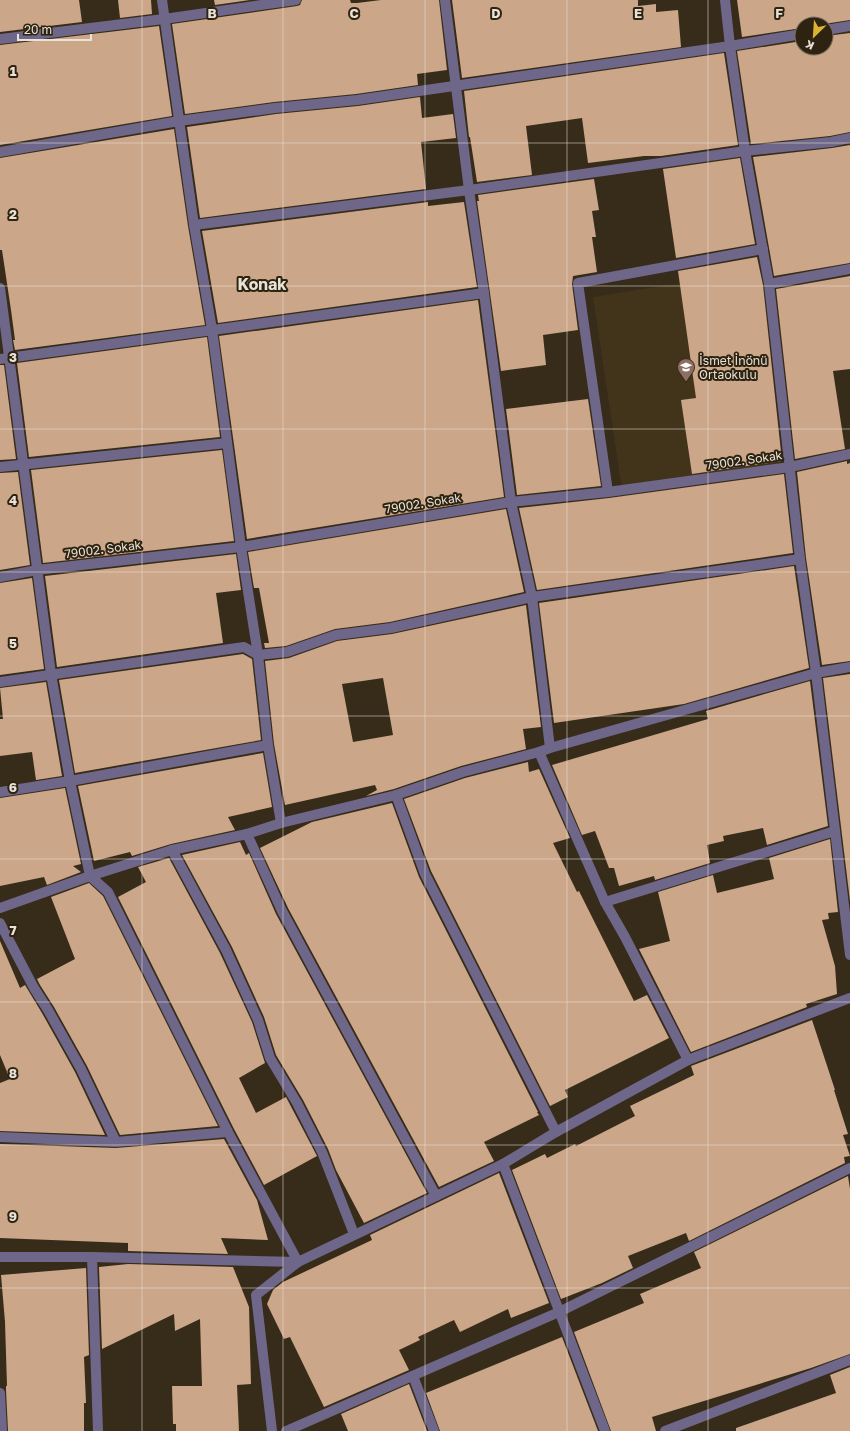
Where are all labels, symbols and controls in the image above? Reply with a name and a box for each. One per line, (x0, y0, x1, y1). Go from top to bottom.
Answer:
text: B (207, 5, 217, 21)
text: C (349, 5, 359, 21)
text: D (491, 5, 501, 21)
text: E (634, 5, 642, 21)
text: F (775, 5, 783, 21)
scale bar (18, 16, 91, 42)
north arrow (794, 16, 834, 56)
text: 20 m (24, 22, 52, 37)
text: K (803, 38, 816, 53)
text: 1 (10, 63, 17, 79)
text: 2 (9, 206, 17, 222)
district label: Konak (237, 274, 287, 294)
text: 3 (9, 349, 17, 365)
place label: İsmet İnönü Ortaokulu (699, 353, 768, 382)
school or university icon: İsmet İnönü Ortaokulu (676, 357, 696, 382)
street label: 79002. Sokak (705, 447, 783, 473)
street label: 79002. Sokak (384, 490, 462, 516)
text: 4 (9, 492, 17, 508)
street label: 79002. Sokak (64, 537, 142, 561)
text: 5 (9, 635, 17, 651)
text: 6 (9, 779, 17, 795)
text: 7 (9, 922, 17, 938)
text: 8 (9, 1065, 17, 1081)
text: 9 (9, 1208, 17, 1224)

